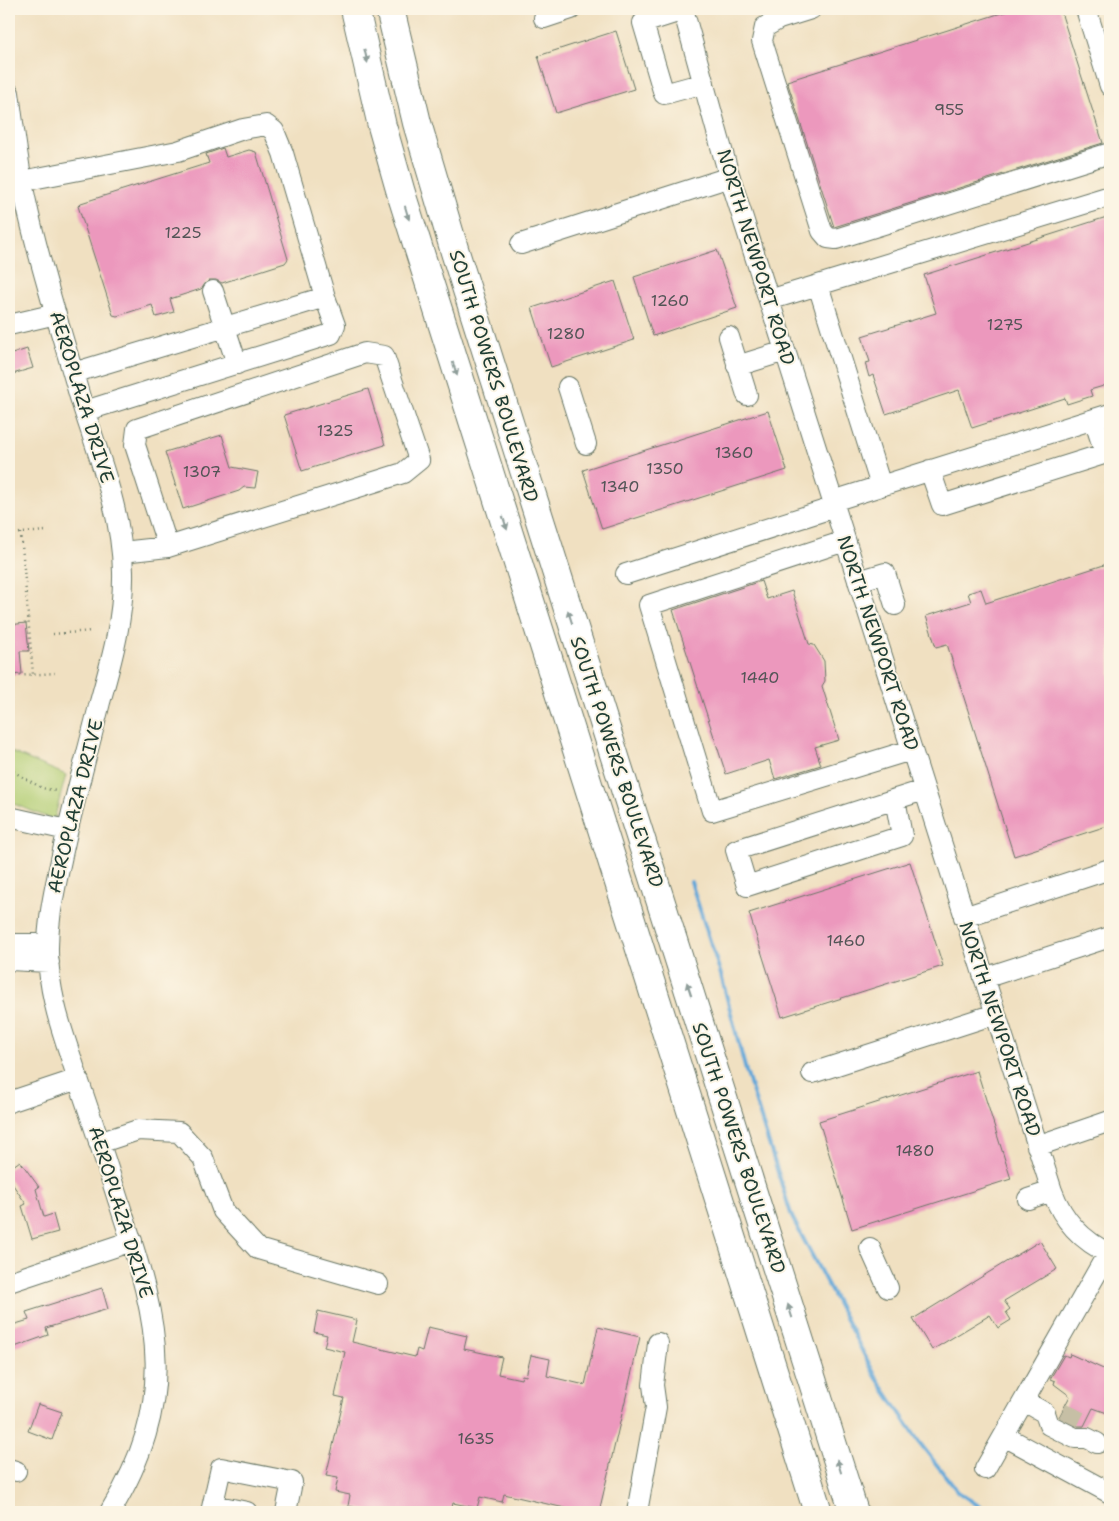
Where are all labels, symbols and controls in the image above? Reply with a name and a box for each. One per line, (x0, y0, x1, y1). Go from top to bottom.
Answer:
one-way arrow (362, 49, 370, 64)
house number: 955 (934, 99, 964, 120)
street label: NORTH NEWPORT ROAD (711, 146, 801, 368)
one-way arrow (404, 206, 411, 221)
house number: 1225 (165, 222, 201, 243)
street label: SOUTH POWERS BOULEVARD (444, 247, 544, 505)
house number: 1260 (651, 290, 689, 311)
street label: AEROPLAZA DRIVE (44, 308, 120, 486)
house number: 1275 (987, 314, 1023, 335)
house number: 1280 (547, 323, 585, 344)
one-way arrow (452, 361, 460, 376)
house number: 1325 (317, 420, 353, 441)
house number: 1360 (715, 442, 753, 463)
house number: 1350 (646, 458, 684, 479)
house number: 1307 (183, 461, 221, 482)
house number: 1340 (601, 476, 639, 497)
one-way arrow (501, 516, 509, 531)
street label: NORTH NEWPORT ROAD (831, 532, 925, 754)
one-way arrow (566, 610, 574, 625)
street label: SOUTH POWERS BOULEVARD (565, 633, 669, 891)
house number: 1440 (741, 667, 779, 688)
street label: AEROPLAZA DRIVE (41, 716, 109, 896)
street label: NORTH NEWPORT ROAD (953, 918, 1047, 1140)
house number: 1460 (827, 930, 865, 951)
one-way arrow (684, 981, 692, 996)
street label: SOUTH POWERS BOULEVARD (687, 1019, 791, 1277)
street label: AEROPLAZA DRIVE (83, 1123, 159, 1301)
house number: 1480 (896, 1140, 934, 1161)
one-way arrow (786, 1303, 794, 1318)
house number: 1635 (458, 1428, 494, 1449)
one-way arrow (835, 1458, 843, 1473)

